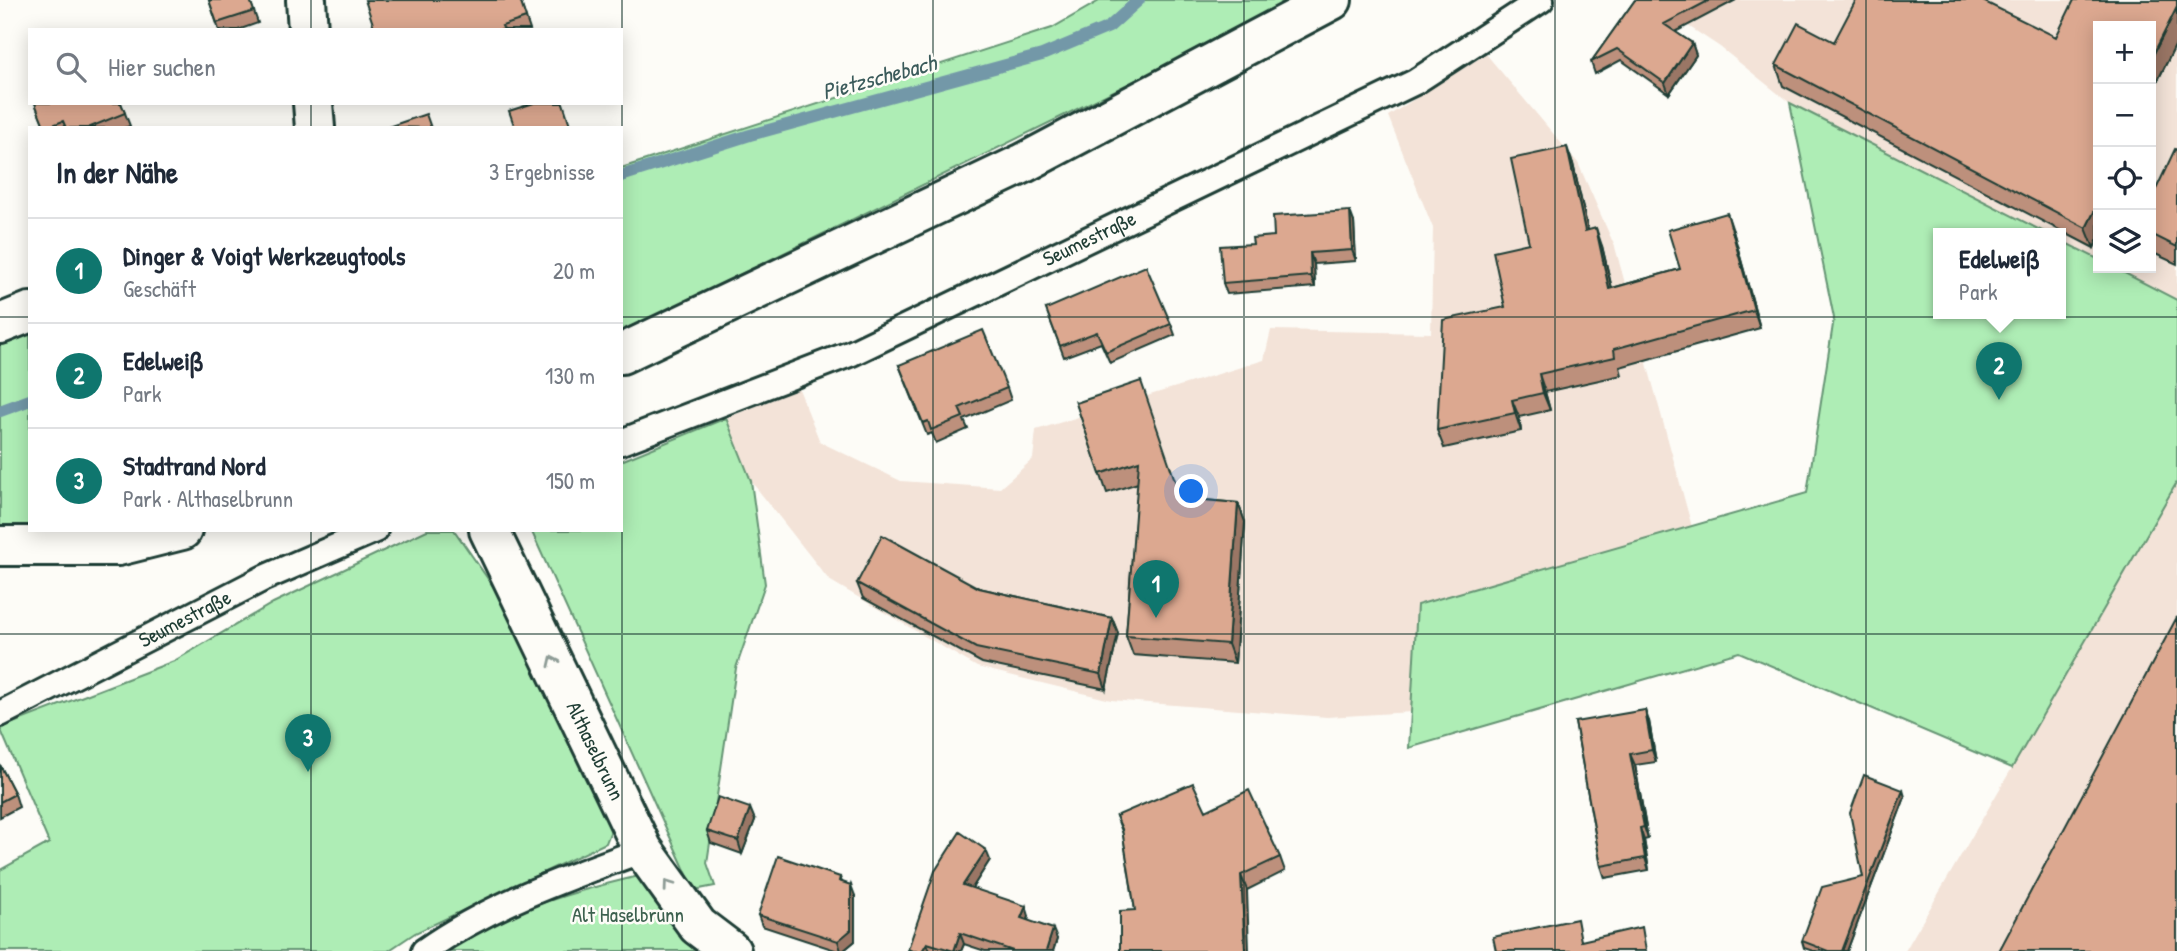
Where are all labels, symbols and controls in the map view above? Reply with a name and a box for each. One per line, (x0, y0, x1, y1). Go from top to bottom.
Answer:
map controls (2093, 21, 2156, 273)
button: + (2093, 21, 2156, 84)
search box (28, 28, 623, 105)
water label: Pietzschebach (818, 46, 941, 107)
icon: search (52, 48, 90, 86)
text: Hier suchen (108, 49, 216, 84)
button: − (2093, 84, 2156, 147)
button: locate (2093, 147, 2156, 210)
text: In der Nähe (56, 152, 178, 192)
text: 3 Ergebnisse (489, 156, 595, 187)
street label: Seumestraße (1038, 203, 1141, 273)
button: layers (2093, 210, 2156, 273)
popup (1933, 228, 2066, 319)
text: Dinger & Voigt Werkzeugtools (123, 238, 405, 273)
text: Edelweiß (1959, 241, 2040, 276)
text: 1 (75, 255, 83, 286)
text: 20 m (553, 255, 595, 286)
text: Geschäft (123, 273, 196, 304)
text: Park (1959, 276, 1998, 307)
pin: 2 (1976, 342, 2022, 400)
text: Edelweiß (123, 343, 204, 378)
text: 2 (74, 360, 84, 391)
text: 130 m (545, 360, 595, 391)
text: Park (123, 378, 161, 409)
text: Stadtrand Nord (123, 448, 266, 483)
text: 3 (74, 465, 84, 496)
text: 150 m (546, 465, 595, 496)
your location (1174, 474, 1208, 508)
text: Park · Althaselbrunn (123, 483, 293, 514)
pin: 1 (1133, 560, 1179, 618)
street label: Seumestraße (134, 582, 236, 654)
one-way arrow (547, 656, 561, 668)
street label: Althaselbrunn (560, 696, 632, 805)
pin: 3 (285, 714, 331, 772)
one-way arrow (663, 880, 676, 893)
park label: Alt Haselbrunn (572, 900, 684, 929)

